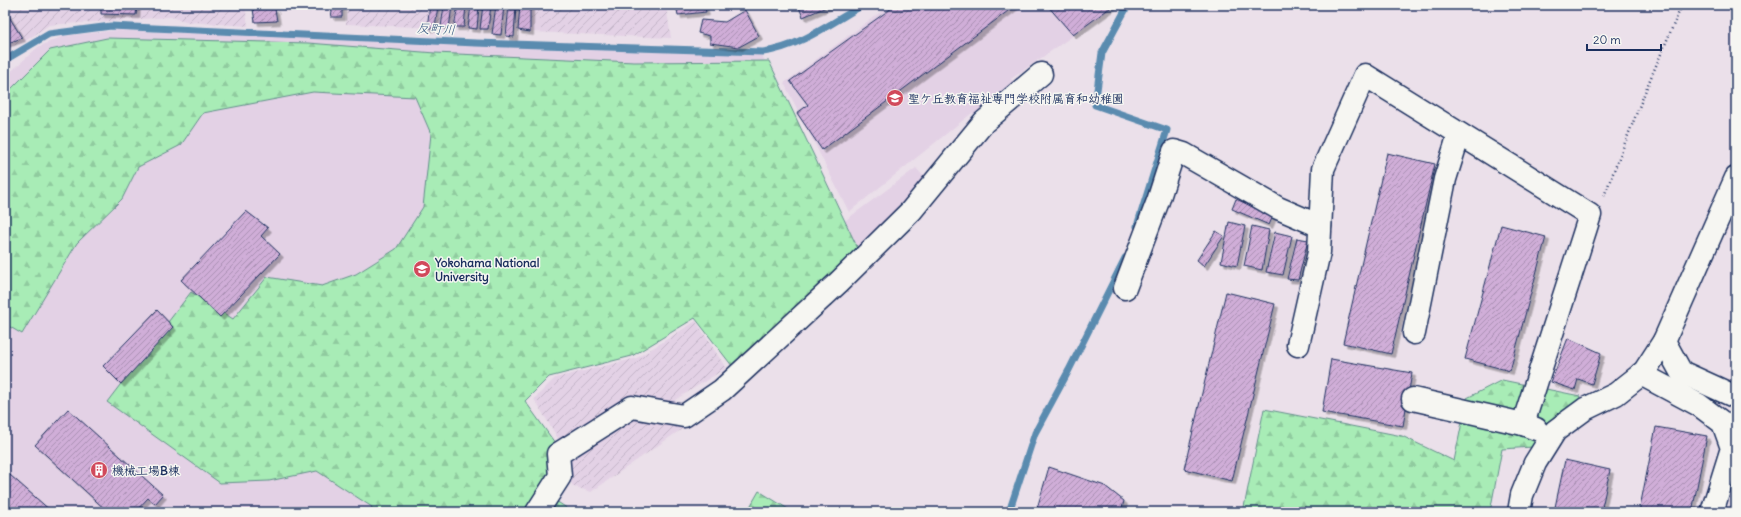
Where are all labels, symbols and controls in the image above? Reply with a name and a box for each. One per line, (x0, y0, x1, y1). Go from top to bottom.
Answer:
water label: 反町川 (416, 19, 456, 39)
scale bar (1587, 26, 1661, 52)
text: 20 m (1593, 32, 1621, 47)
school or university icon: 聖ケ丘教育福祉専門学校附属育和幼稚園 (885, 88, 905, 108)
place label: 聖ケ丘教育福祉専門学校附属育和幼稚園 (908, 91, 1124, 106)
place label: Yokohama National University (434, 255, 540, 285)
school or university icon: Yokohama National University (412, 259, 432, 279)
building icon: 機械工場B棟 (89, 460, 109, 480)
place label: 機械工場B棟 (112, 463, 180, 478)

